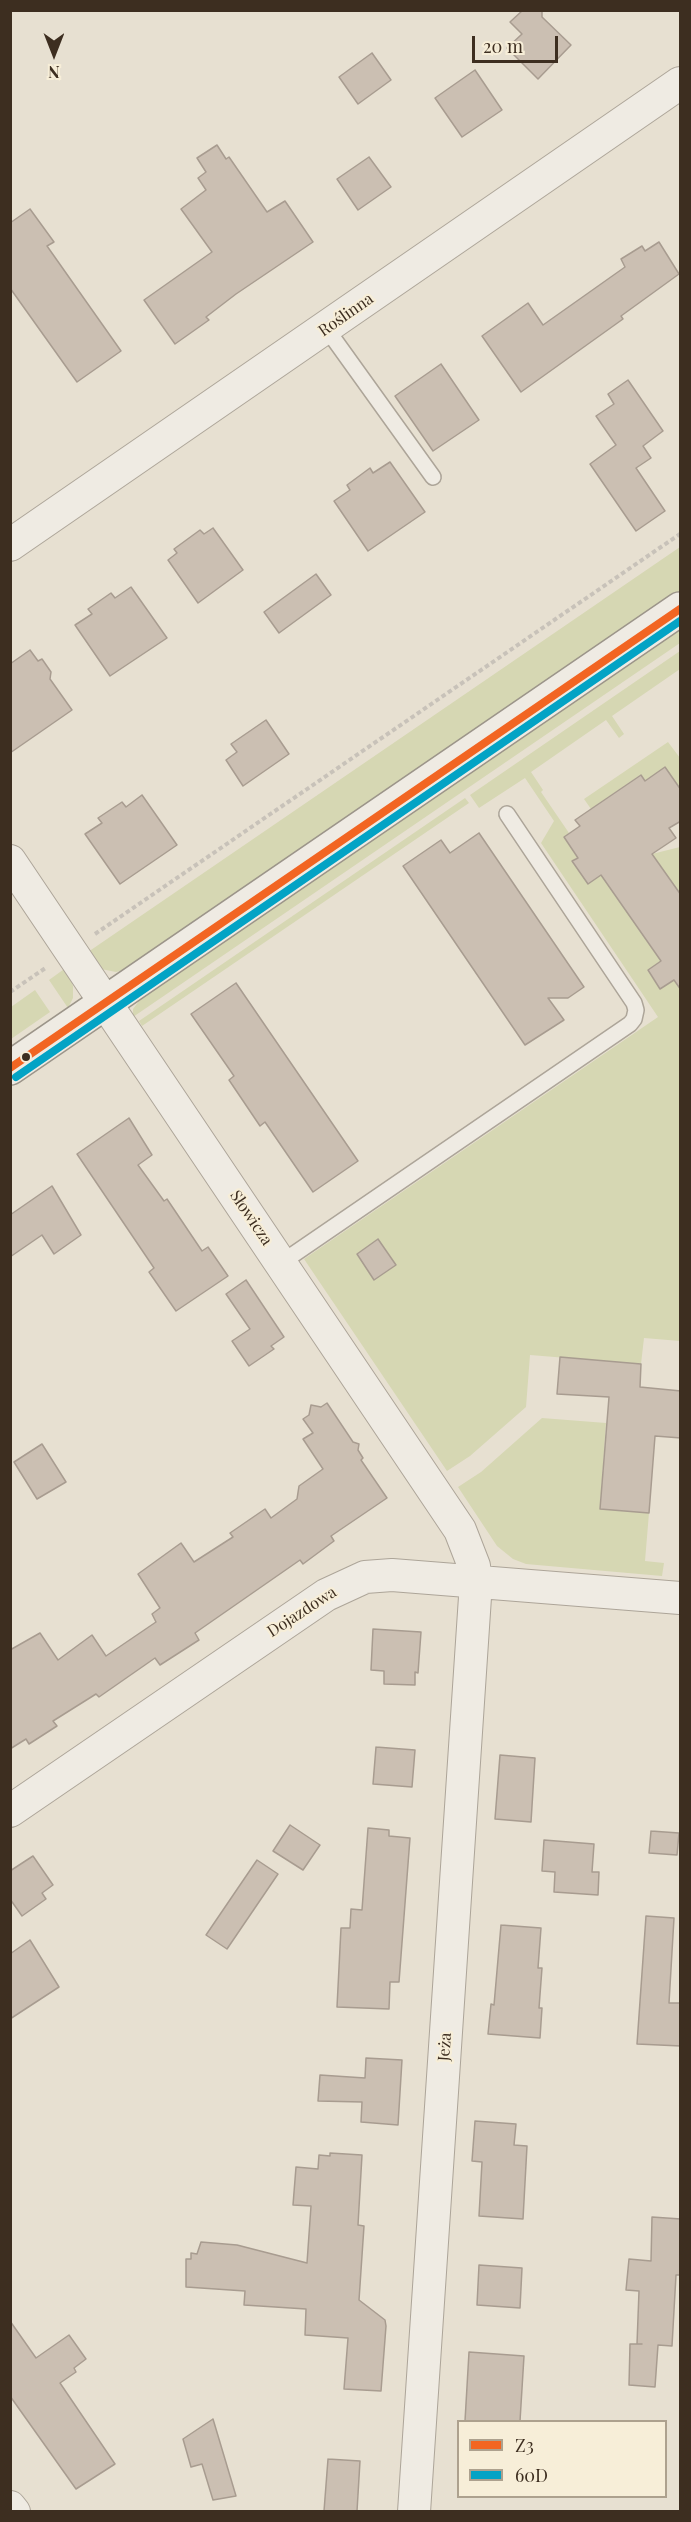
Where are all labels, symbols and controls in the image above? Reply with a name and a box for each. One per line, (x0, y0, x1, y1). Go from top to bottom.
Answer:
north arrow (24, 24, 84, 84)
scale bar (475, 24, 560, 62)
text: 20 m (483, 34, 523, 58)
text: N (48, 62, 60, 83)
street label: Roślinna (315, 289, 377, 341)
unlabelled marker (20, 1051, 32, 1063)
street label: Słowicza (226, 1187, 276, 1249)
street label: Dojazdowa (264, 1583, 340, 1641)
street label: Jeża (434, 2032, 456, 2062)
legend (457, 2420, 667, 2498)
text: Z3 (515, 2433, 534, 2457)
text: 60D (515, 2463, 548, 2487)

